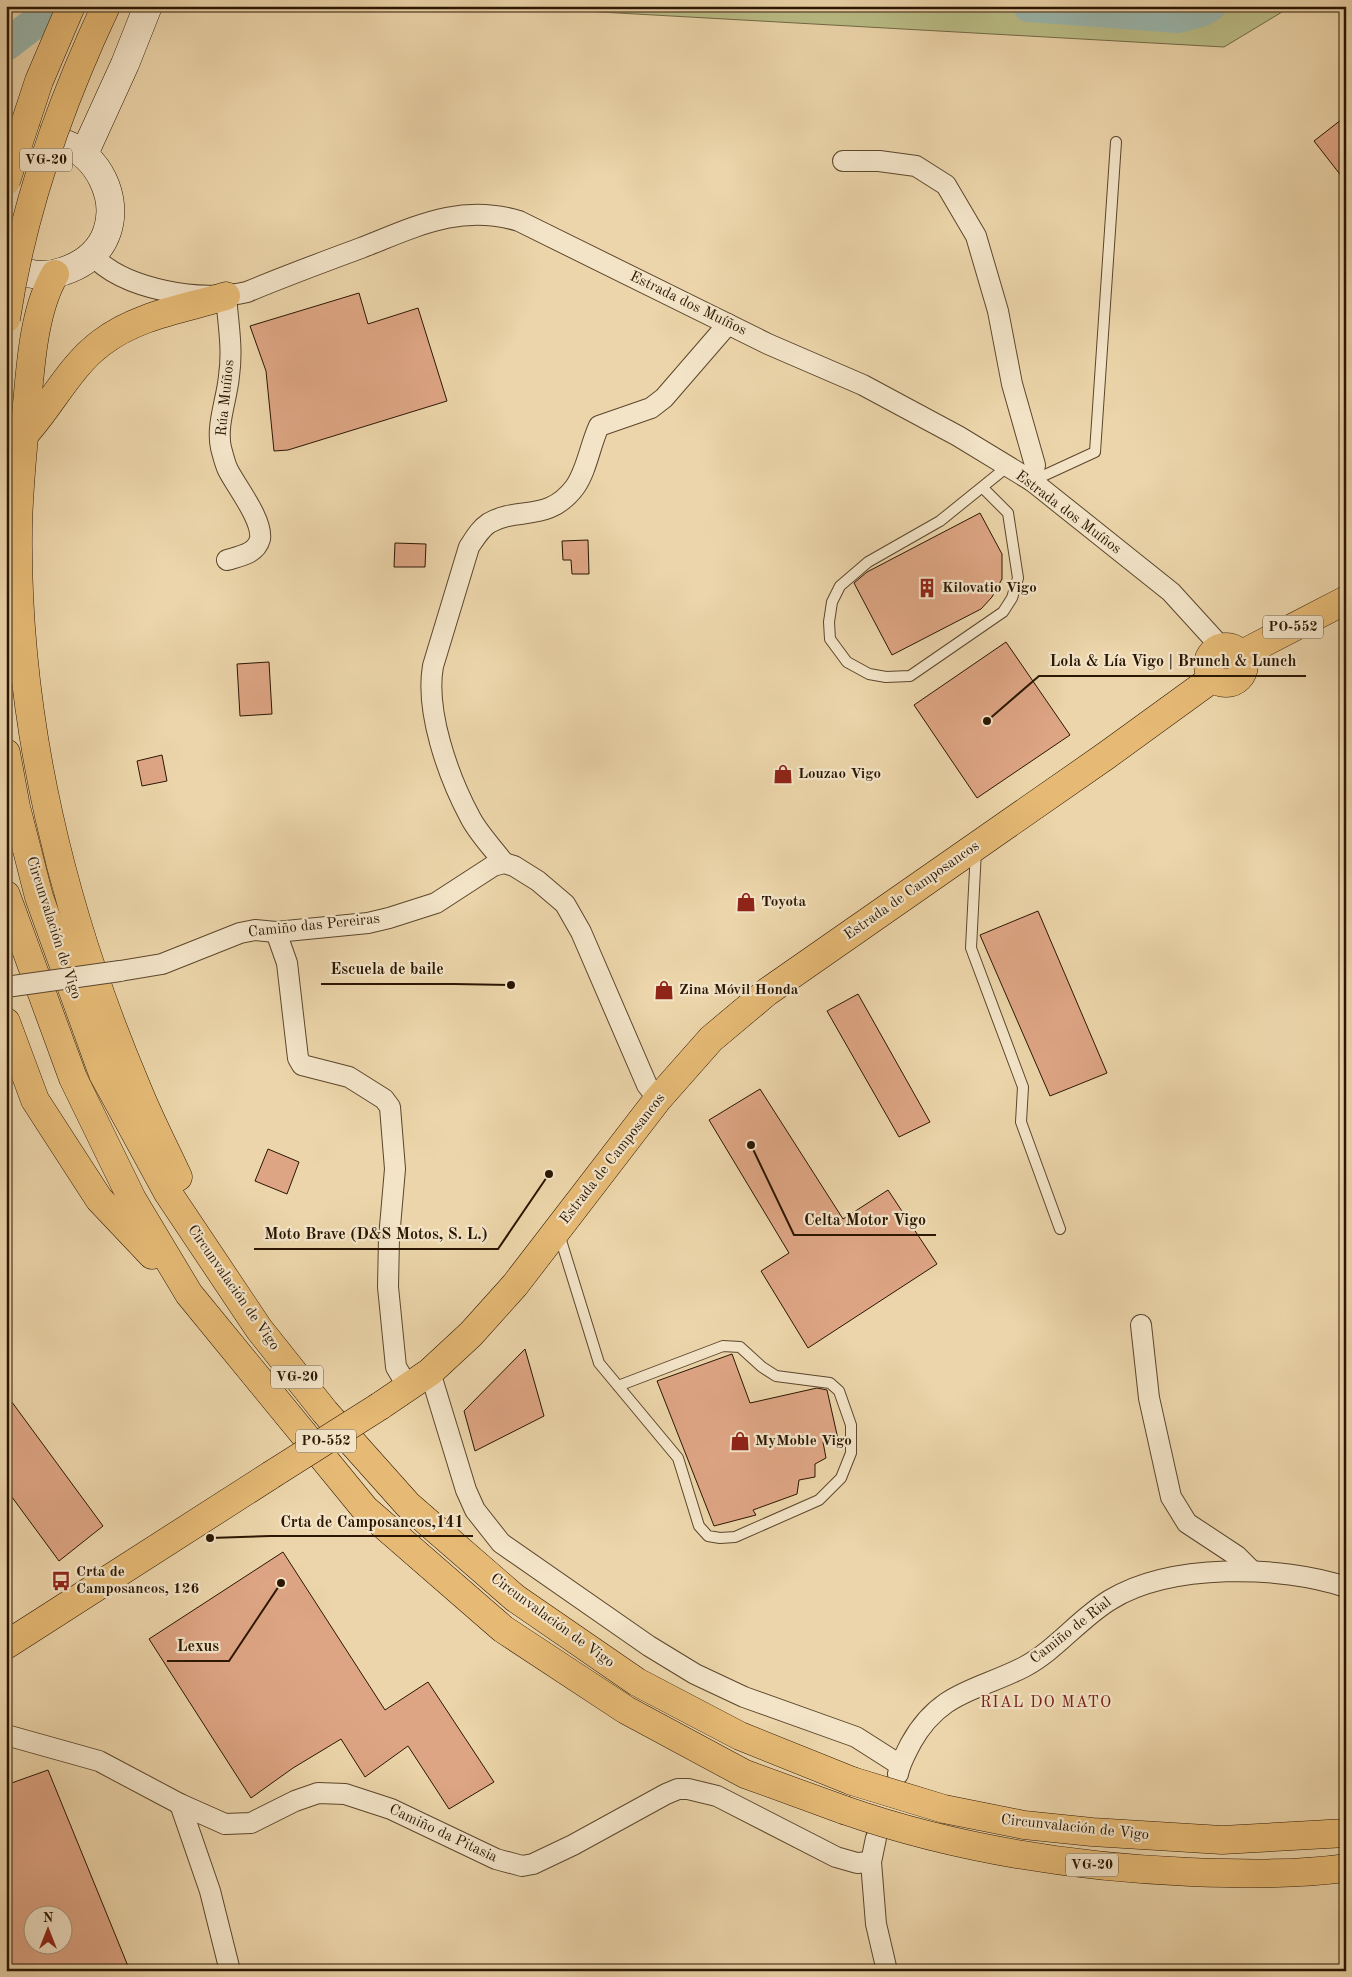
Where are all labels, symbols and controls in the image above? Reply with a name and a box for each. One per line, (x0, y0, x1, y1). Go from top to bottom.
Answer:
road number: VG-20 (20, 148, 72, 172)
street label: Estrada dos Muíños (627, 269, 749, 339)
street label: Rúa Muíños (215, 359, 237, 437)
street label: Estrada dos Muíños (1012, 469, 1124, 557)
building icon: Kilovatio Vigo (916, 577, 938, 599)
place label: Kilovatio Vigo (942, 581, 1037, 596)
road number: PO-552 (1263, 616, 1323, 638)
callout: Lola & Lía Vigo | Brunch & Lunch (1039, 645, 1306, 676)
text: Lola & Lía Vigo | Brunch & Lunch (1050, 654, 1296, 670)
shop icon: Louzao Vigo (772, 763, 794, 785)
place label: Louzao Vigo (798, 767, 881, 782)
street label: Estrada de Camposancos (842, 839, 982, 943)
street label: Circunvalación de Vigo (23, 855, 83, 1001)
shop icon: Toyota (735, 891, 757, 913)
place label: Toyota (761, 895, 807, 910)
street label: Camiño das Pereiras (247, 912, 381, 940)
callout: Escuela de baile (321, 953, 454, 984)
text: Escuela de baile (330, 962, 444, 978)
shop icon: Zina Móvil Honda (653, 979, 675, 1001)
place label: Zina Móvil Honda (679, 983, 799, 998)
street label: Estrada de Camposancos (557, 1091, 669, 1227)
callout: Celta Motor Vigo (794, 1204, 936, 1235)
text: Celta Motor Vigo (804, 1213, 926, 1229)
callout: Moto Brave (D&S Motos, S. L.) (254, 1218, 498, 1249)
street label: Circunvalación de Vigo (184, 1223, 282, 1353)
text: Moto Brave (D&S Motos, S. L.) (264, 1226, 488, 1243)
road number: VG-20 (271, 1365, 323, 1388)
road number: PO-552 (296, 1430, 356, 1452)
shop icon: MyMoble Vigo (729, 1430, 751, 1452)
place label: MyMoble Vigo (755, 1434, 852, 1449)
callout: Crta de Camposancos,141 (270, 1505, 473, 1536)
text: Crta de Camposancos,141 (280, 1515, 464, 1531)
place label: Crta de Camposancos, 126 (76, 1565, 199, 1597)
bus stop icon: Crta de Camposancos, 126 (50, 1570, 72, 1592)
street label: Circunvalación de Vigo (487, 1571, 617, 1671)
street label: Camiño de Rial (1028, 1595, 1114, 1667)
callout: Lexus (167, 1630, 229, 1661)
text: Lexus (177, 1639, 219, 1655)
district label: RIAL DO MATO (980, 1695, 1112, 1711)
street label: Camiño da Pitasia (387, 1802, 500, 1866)
street label: Circunvalación de Vigo (1000, 1813, 1150, 1843)
road number: VG-20 (1066, 1854, 1118, 1876)
north arrow (22, 1904, 72, 1954)
text: N (43, 1911, 54, 1925)

